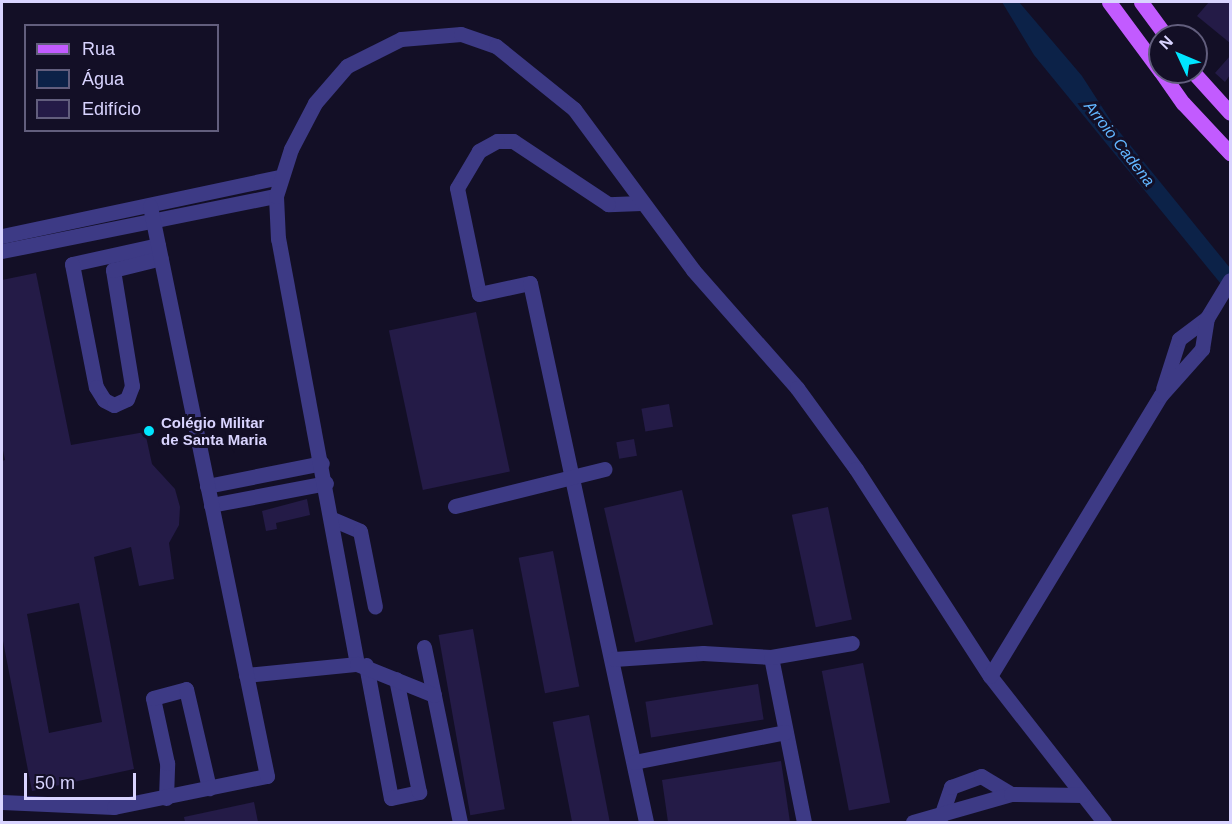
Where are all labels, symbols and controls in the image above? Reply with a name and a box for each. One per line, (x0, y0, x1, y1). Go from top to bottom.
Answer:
legend (24, 24, 219, 132)
north arrow (1148, 24, 1208, 84)
text: N (1156, 32, 1176, 53)
text: Rua (82, 39, 115, 59)
text: Água (82, 69, 124, 89)
water label: Arroio Cadena (1080, 97, 1158, 191)
text: Edifício (82, 99, 141, 119)
place label: Colégio Militar de Santa Maria (161, 413, 267, 448)
marker: Colégio Militar de Santa Maria (142, 424, 156, 438)
scale bar (27, 761, 140, 799)
text: 50 m (35, 773, 75, 793)

